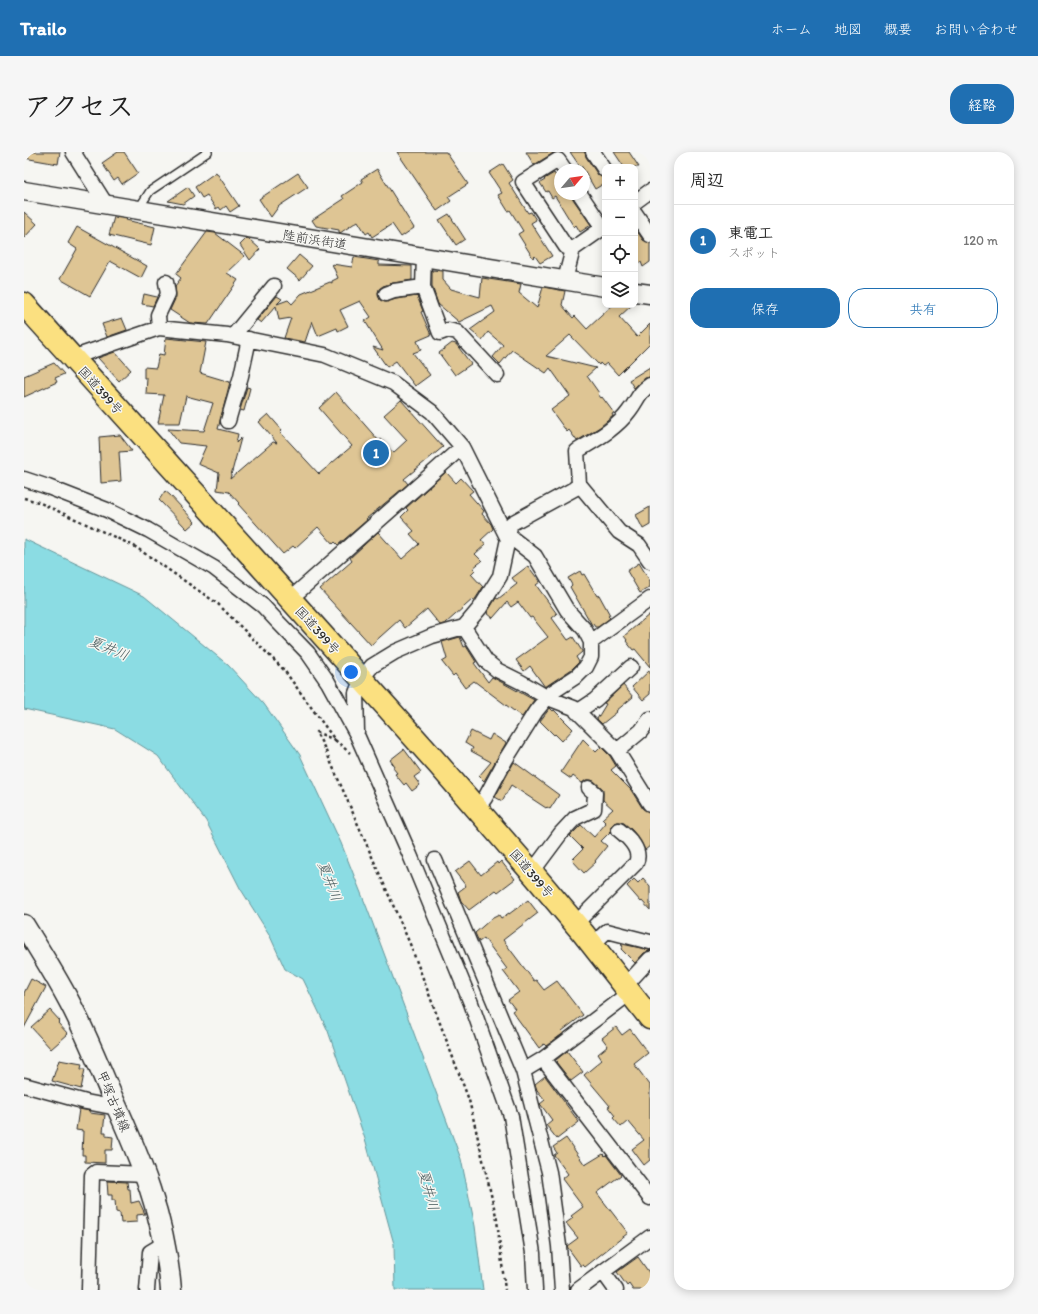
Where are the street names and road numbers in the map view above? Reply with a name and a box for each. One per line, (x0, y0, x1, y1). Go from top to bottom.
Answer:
street label: 陸前浜街道 (282, 227, 348, 252)
street label: 国道399号 (75, 363, 126, 418)
street label: 国道399号 (292, 603, 343, 658)
street label: 国道399号 (506, 846, 557, 901)
street label: 甲塚古墳線 (94, 1068, 134, 1135)

